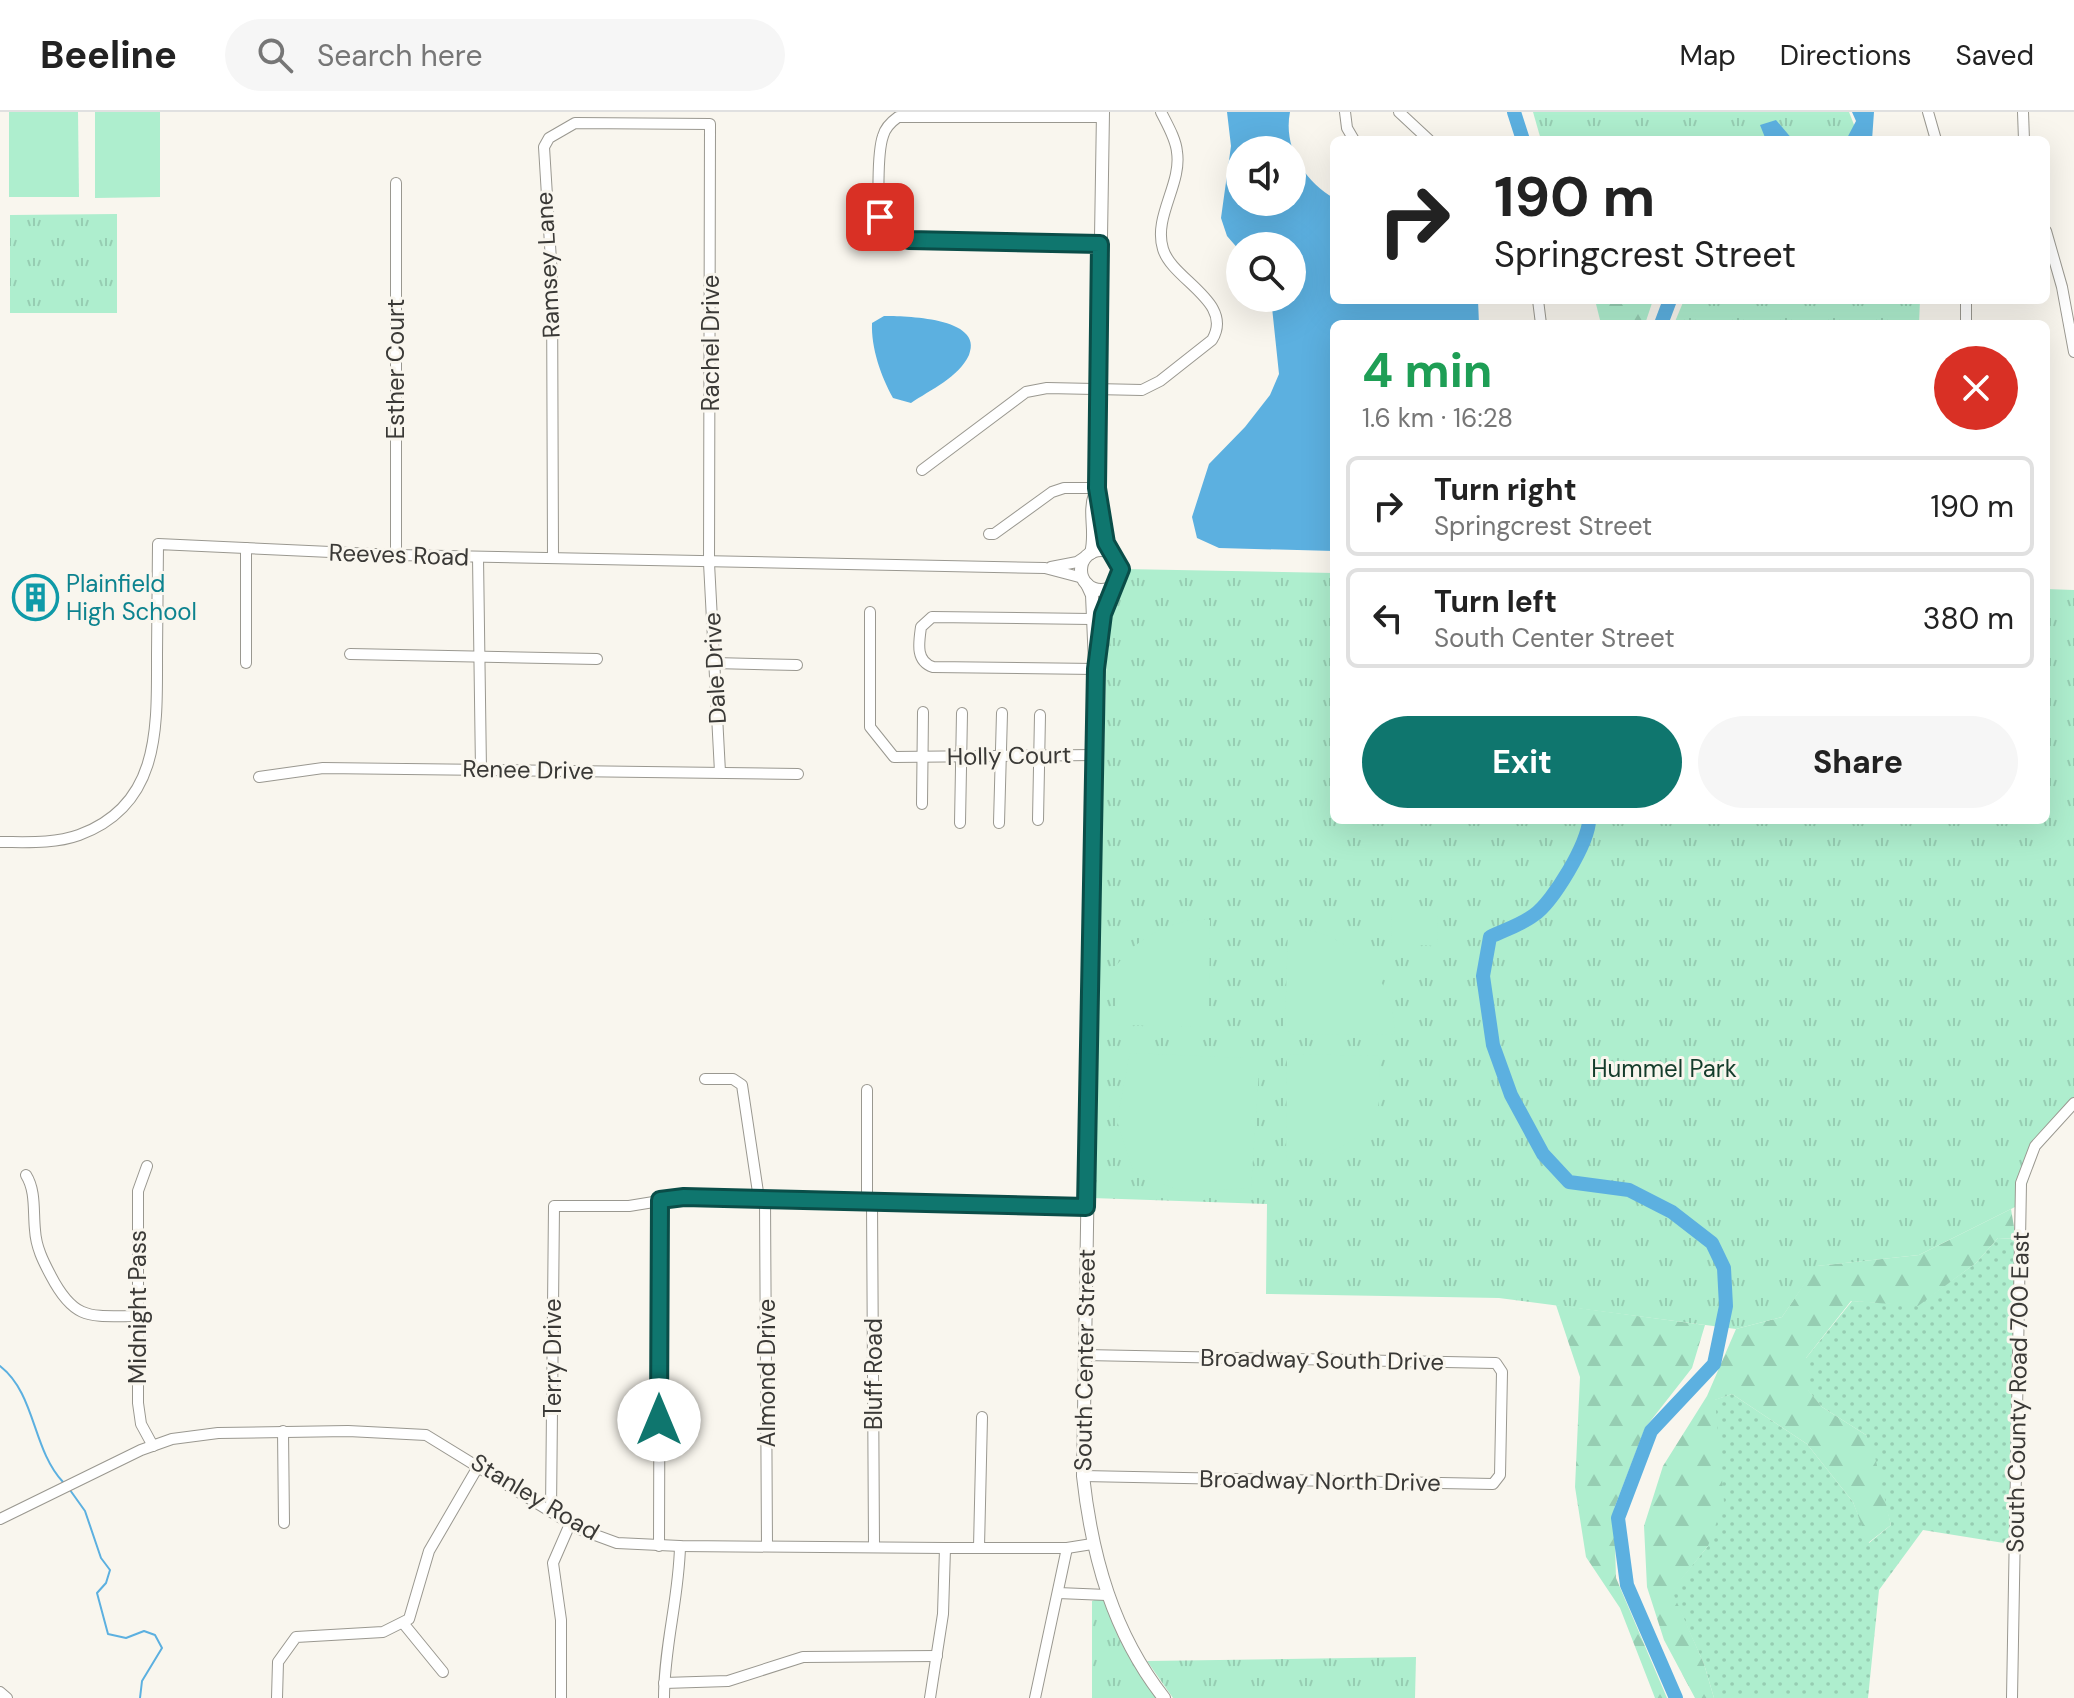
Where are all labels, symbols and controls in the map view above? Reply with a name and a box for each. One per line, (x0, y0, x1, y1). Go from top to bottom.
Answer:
search box (225, 19, 785, 91)
text: Beeline (40, 30, 177, 80)
icon: search (253, 33, 297, 77)
text: Search here (317, 36, 482, 75)
text: Map (1679, 37, 1736, 74)
text: Directions (1780, 37, 1912, 74)
text: Saved (1956, 37, 2034, 74)
map controls (1226, 136, 1306, 312)
button: sound (1226, 136, 1306, 216)
text: 190 m (1494, 160, 1655, 233)
icon: right (1362, 168, 1466, 272)
pin (846, 183, 914, 251)
street label: Ramsey Lane (528, 191, 567, 339)
icon: arrive (858, 195, 902, 239)
text: Springcrest Street (1494, 231, 1796, 278)
button: search (1226, 232, 1306, 312)
street label: Rachel Drive (695, 275, 726, 411)
street label: Esther Court (380, 299, 411, 439)
text: 4 min (1362, 339, 1492, 402)
button: close (1934, 346, 2018, 430)
text: 1.6 km · 16:28 (1362, 401, 1513, 435)
text: Turn right (1434, 470, 1577, 509)
icon: right (1366, 484, 1410, 528)
text: 190 m (1931, 487, 2014, 526)
text: Springcrest Street (1434, 509, 1652, 543)
street label: Reeves Road (328, 537, 470, 572)
place label: Plainfield High School (66, 568, 197, 627)
building icon: Plainfield High School (11, 574, 59, 622)
text: Turn left (1434, 582, 1557, 621)
icon: left (1366, 596, 1410, 640)
text: 380 m (1923, 599, 2014, 638)
street label: Dale Drive (696, 611, 733, 725)
text: South Center Street (1434, 621, 1675, 655)
button: Exit (1362, 716, 1682, 808)
button: Share (1698, 716, 2018, 808)
street label: Holly Court (946, 739, 1072, 772)
street label: Renee Drive (462, 753, 594, 786)
park label: Hummel Park (1591, 1053, 1737, 1084)
street label: Midnight Pass (122, 1230, 153, 1384)
street label: South County Road 700 East (1999, 1231, 2036, 1553)
street label: South Center Street (1067, 1249, 1102, 1471)
street label: Terry Drive (537, 1298, 568, 1418)
street label: Almond Drive (751, 1299, 782, 1447)
street label: Bluff Road (858, 1318, 889, 1430)
street label: Broadway South Drive (1200, 1342, 1444, 1377)
position arrow (617, 1378, 701, 1462)
street label: Stanley Road (465, 1446, 605, 1547)
street label: Broadway North Drive (1199, 1463, 1441, 1498)

